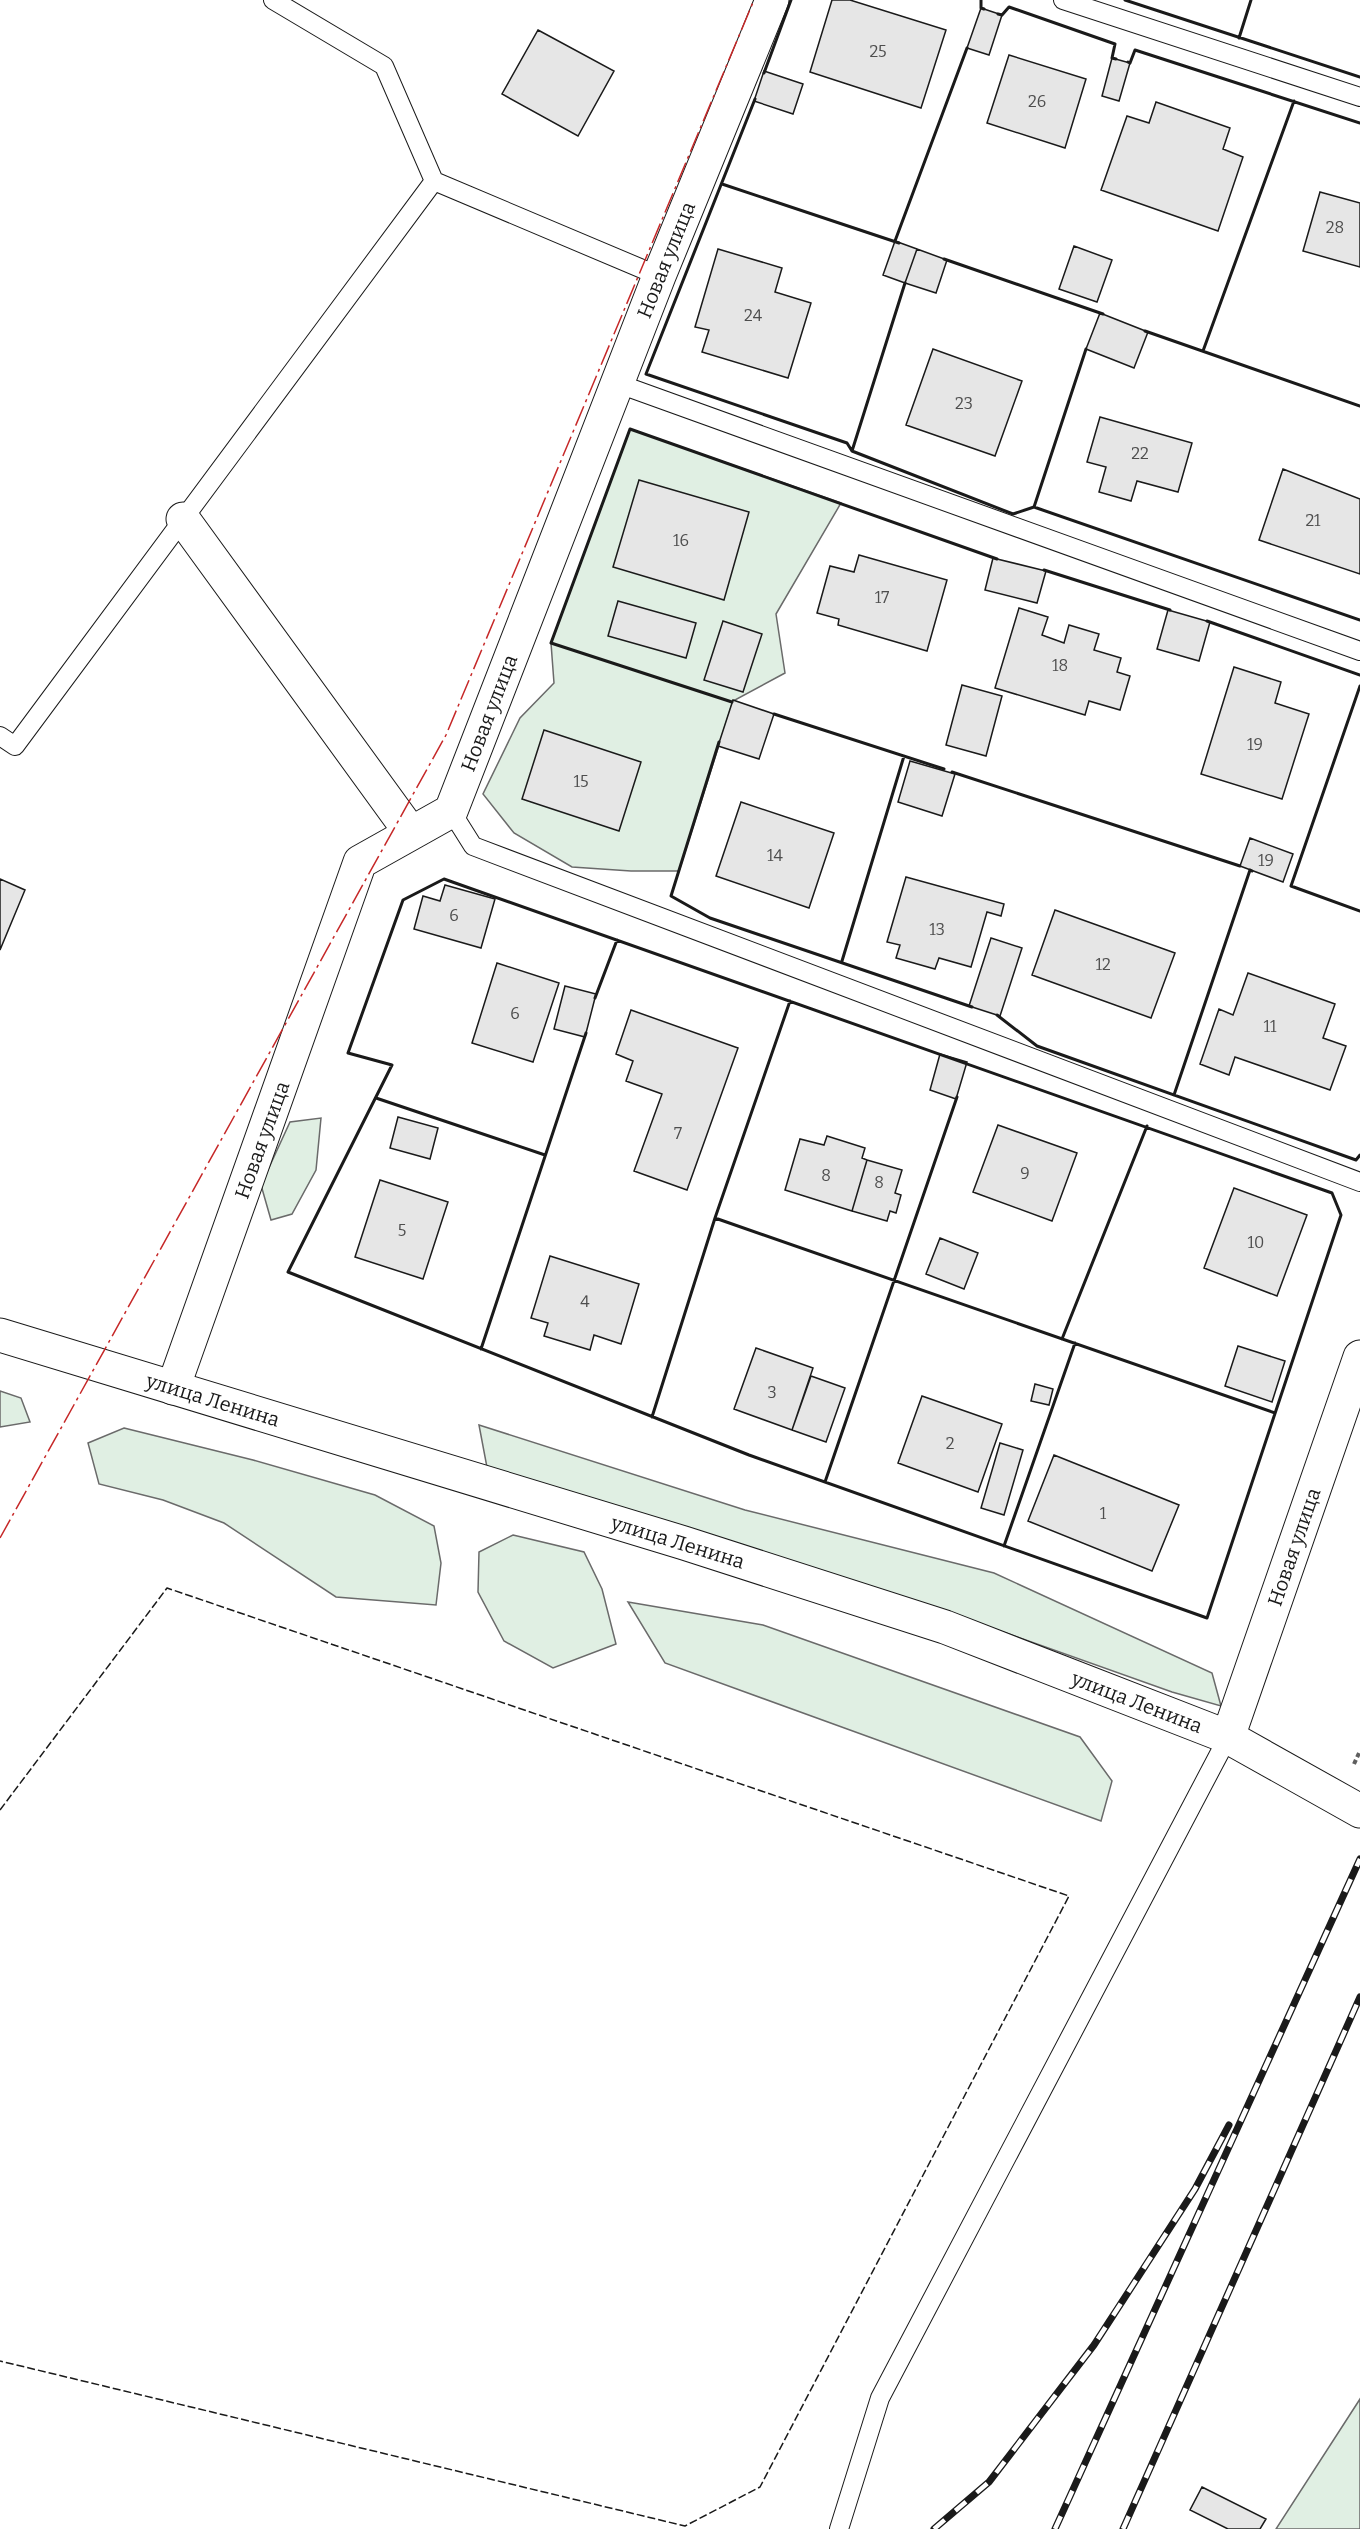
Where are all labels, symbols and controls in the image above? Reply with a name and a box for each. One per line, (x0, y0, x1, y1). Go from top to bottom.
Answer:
house number: 25 (869, 42, 887, 61)
house number: 26 (1028, 92, 1046, 111)
street label: Новая улица (632, 198, 700, 322)
house number: 28 (1326, 218, 1344, 237)
house number: 24 (744, 306, 763, 325)
house number: 23 (955, 394, 973, 413)
house number: 22 (1131, 444, 1149, 463)
house number: 21 (1305, 511, 1321, 530)
house number: 16 (673, 531, 689, 550)
house number: 17 (875, 588, 889, 607)
street label: Новая улица (456, 651, 522, 775)
house number: 18 (1052, 656, 1068, 675)
house number: 19 (1247, 735, 1263, 754)
house number: 15 (573, 772, 589, 791)
house number: 14 (767, 846, 784, 865)
house number: 19 (1258, 851, 1274, 870)
house number: 6 (449, 906, 459, 925)
house number: 13 (929, 920, 945, 939)
house number: 12 (1095, 955, 1111, 974)
house number: 6 (510, 1004, 520, 1023)
house number: 11 (1264, 1017, 1277, 1036)
street label: Новая улица (230, 1078, 294, 1202)
house number: 7 (674, 1124, 682, 1143)
house number: 9 (1020, 1164, 1030, 1183)
house number: 8 (821, 1166, 831, 1185)
house number: 8 (874, 1173, 884, 1192)
house number: 5 (398, 1221, 406, 1240)
house number: 10 (1248, 1233, 1264, 1252)
house number: 4 (580, 1292, 590, 1311)
street label: улица Ленина (142, 1368, 283, 1432)
house number: 3 (767, 1383, 777, 1402)
house number: 2 (946, 1434, 954, 1453)
street label: Новая улица (1263, 1485, 1325, 1609)
house number: 1 (1100, 1504, 1107, 1523)
street label: улица Ленина (607, 1510, 748, 1574)
street label: улица Ленина (1067, 1666, 1206, 1738)

